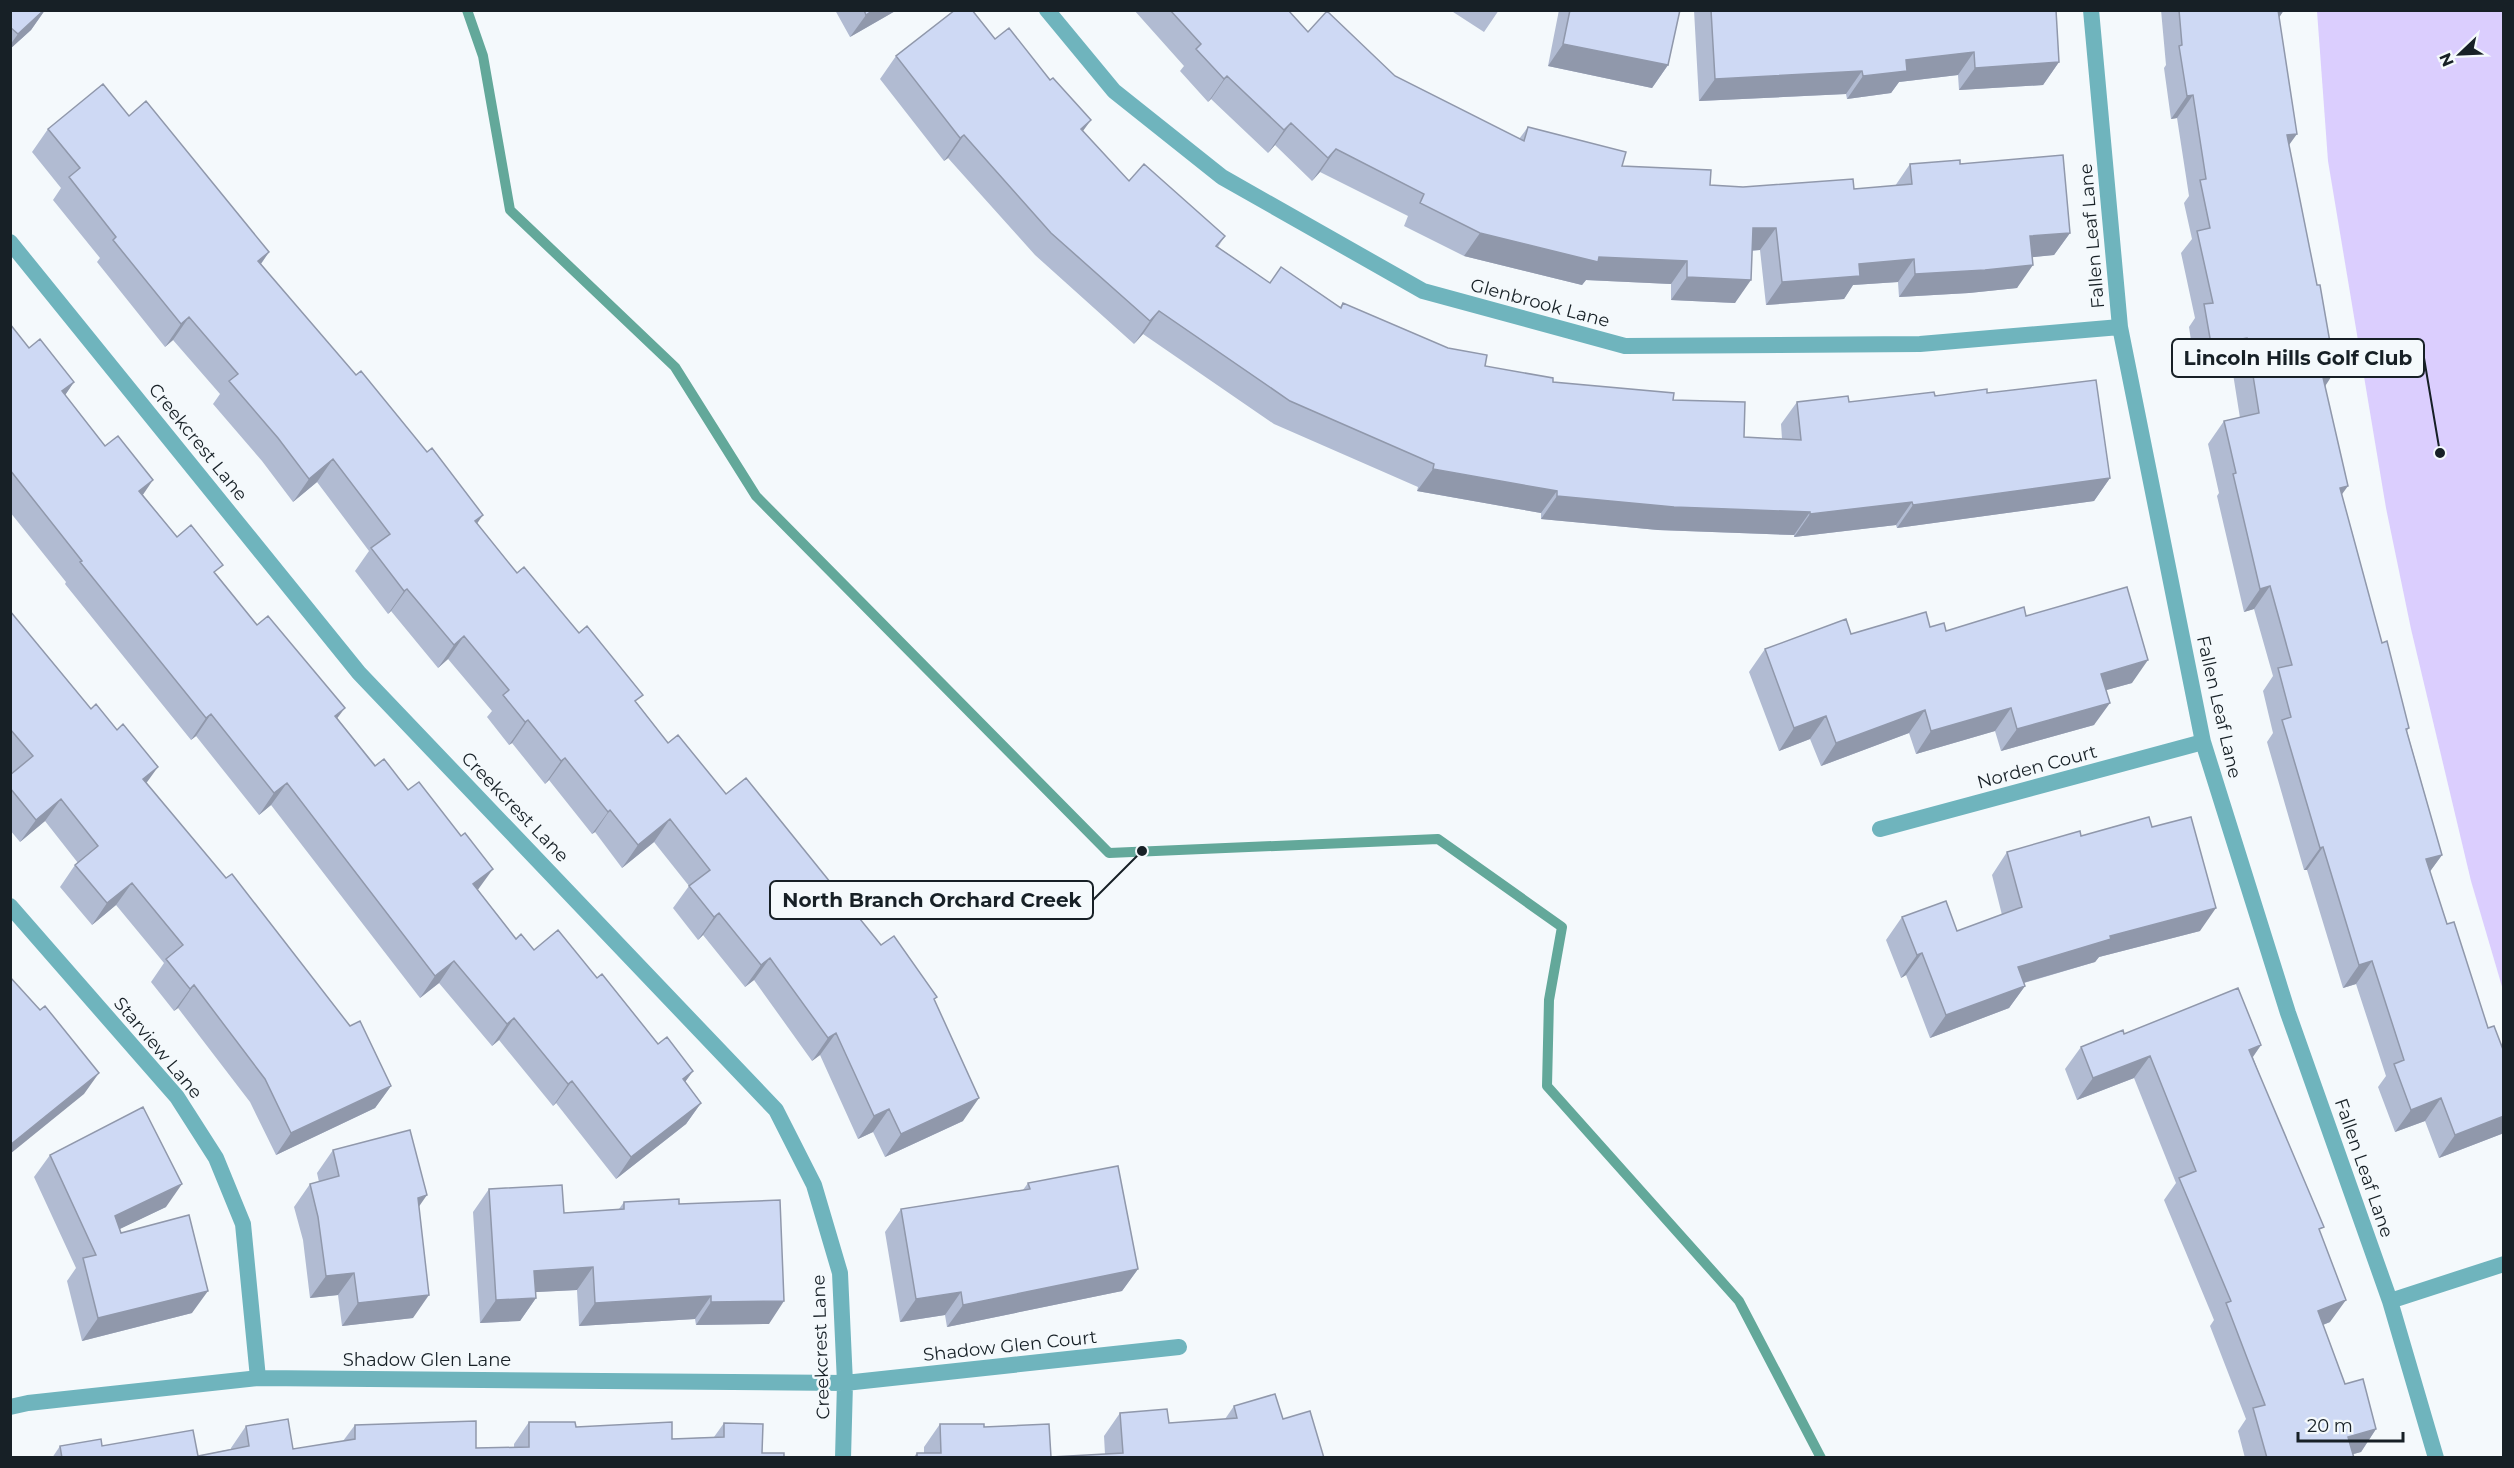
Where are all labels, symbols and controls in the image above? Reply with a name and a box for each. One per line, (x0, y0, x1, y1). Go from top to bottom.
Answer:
north arrow (2430, 24, 2490, 84)
text: N (2435, 50, 2458, 69)
street label: Fallen Leaf Lane (2075, 162, 2109, 310)
street label: Glenbrook Lane (1468, 274, 1612, 332)
callout: Lincoln Hills Golf Club (2172, 339, 2424, 377)
text: Lincoln Hills Golf Club (2184, 346, 2413, 370)
street label: Creekcrest Lane (144, 379, 252, 505)
street label: Fallen Leaf Lane (2192, 633, 2246, 781)
street label: Norden Court (1975, 740, 2099, 794)
street label: Creekcrest Lane (457, 747, 573, 867)
callout: North Branch Orchard Creek (770, 881, 1093, 919)
text: North Branch Orchard Creek (782, 888, 1083, 912)
street label: Starview Lane (109, 993, 207, 1104)
street label: Fallen Leaf Lane (2330, 1095, 2398, 1241)
street label: Creekcrest Lane (807, 1274, 835, 1420)
street label: Shadow Glen Court (922, 1326, 1098, 1366)
street label: Shadow Glen Lane (343, 1349, 511, 1371)
scale bar (2298, 1405, 2403, 1443)
text: 20 m (2307, 1415, 2353, 1437)

